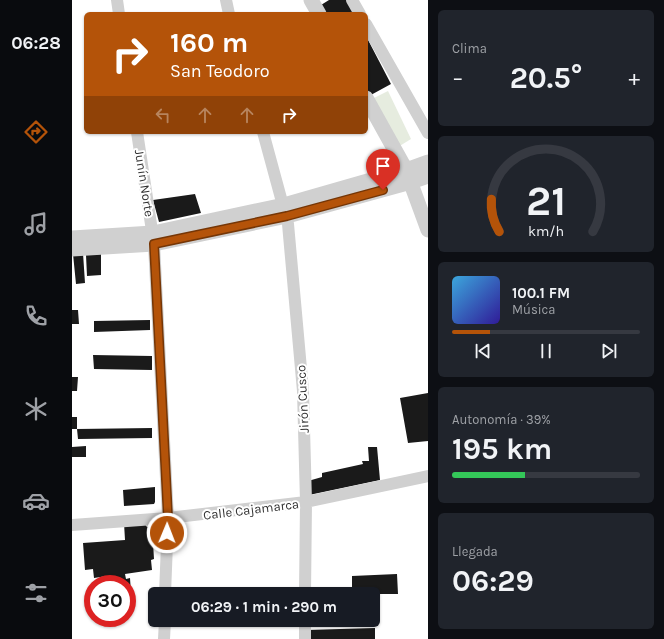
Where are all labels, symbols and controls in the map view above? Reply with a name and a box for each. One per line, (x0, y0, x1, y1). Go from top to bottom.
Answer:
text: 160 m (170, 26, 248, 59)
icon: right (104, 28, 156, 80)
text: 06:28 (11, 32, 61, 54)
text: Clima (452, 41, 487, 56)
text: San Teodoro (170, 60, 270, 82)
text: 20.5° (510, 60, 582, 96)
text: − (452, 65, 464, 91)
text: + (628, 65, 640, 91)
icon: left (152, 104, 174, 126)
icon: ahead (194, 104, 216, 126)
icon: ahead (236, 104, 258, 126)
icon: right (278, 104, 300, 126)
icon: directions (22, 118, 50, 146)
street label: Junín Norte (132, 148, 157, 218)
pin (366, 149, 400, 190)
icon: arrive (372, 155, 394, 177)
text: 21 (526, 176, 566, 224)
icon: music (22, 210, 50, 238)
text: km/h (528, 222, 564, 239)
text: 100.1 FM (512, 284, 570, 302)
icon: phone (22, 302, 50, 330)
text: Música (512, 302, 555, 317)
icon: previous (472, 340, 494, 362)
icon: pause (535, 340, 557, 362)
icon: next (598, 340, 620, 362)
street label: Jirón Cusco (293, 364, 312, 433)
icon: climate (22, 395, 50, 423)
text: Autonomía · 39% (452, 412, 551, 427)
text: 195 km (452, 431, 552, 467)
icon: car (22, 487, 50, 515)
street label: Calle Cajamarca (202, 496, 300, 523)
position arrow (146, 512, 188, 554)
text: Llegada (452, 544, 498, 559)
text: 06:29 (452, 563, 534, 599)
speed limit sign: 30 (84, 575, 136, 627)
icon: filters (22, 579, 50, 607)
text: 06:29 · 1 min · 290 m (191, 598, 337, 616)

